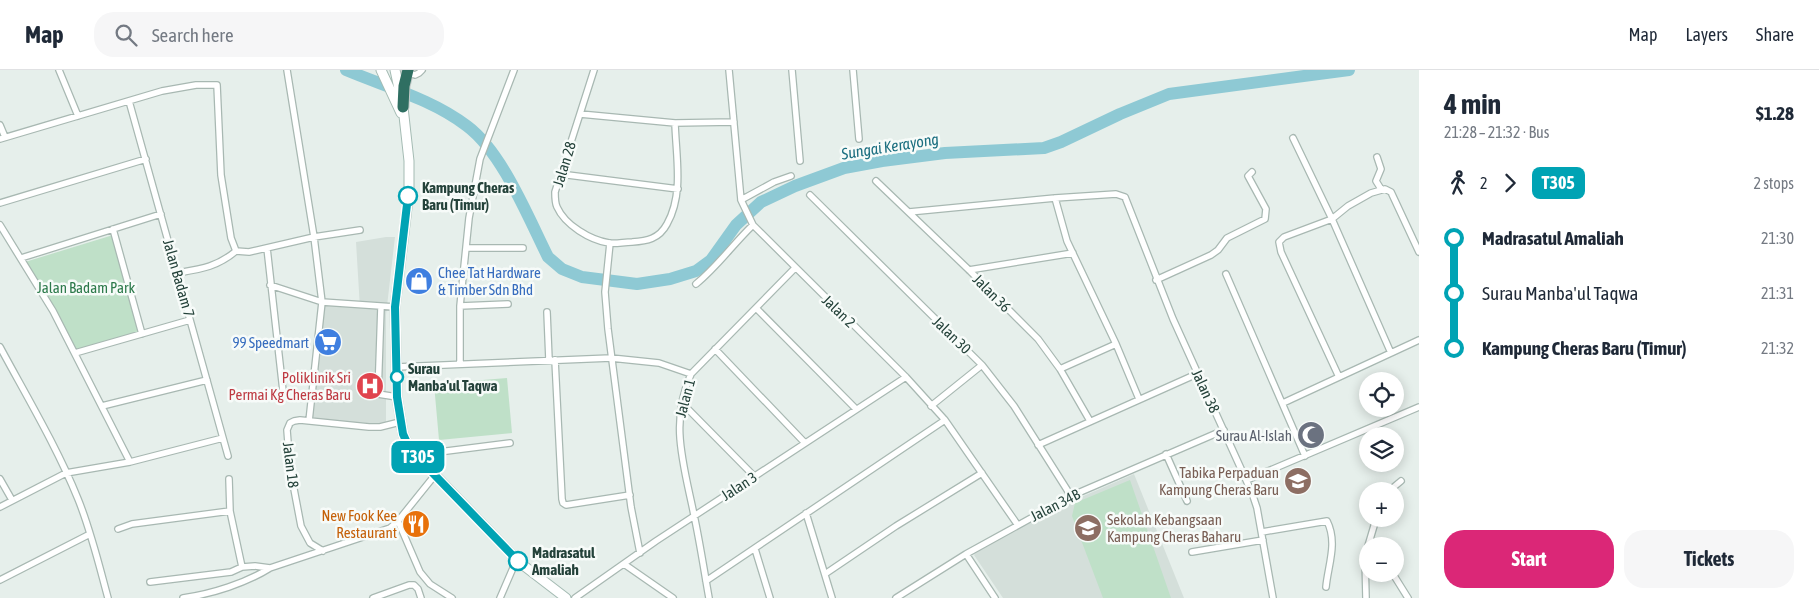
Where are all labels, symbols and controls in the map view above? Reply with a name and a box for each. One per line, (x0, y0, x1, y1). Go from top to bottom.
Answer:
search box (94, 12, 444, 57)
text: Map (25, 21, 64, 48)
icon: search (112, 21, 140, 49)
text: Search here (152, 24, 234, 46)
text: Map (1628, 24, 1657, 45)
text: Layers (1685, 24, 1728, 45)
text: Share (1756, 24, 1794, 45)
text: 4 min (1444, 88, 1501, 120)
text: $1.28 (1756, 102, 1794, 124)
text: 21:28 – 21:32 · Bus (1444, 123, 1549, 141)
water label: Sungai Kerayong (839, 129, 940, 164)
street label: Jalan 28 (549, 139, 579, 189)
icon: walk (1444, 169, 1472, 197)
icon: forward (1496, 169, 1524, 197)
text: T305 (1542, 172, 1575, 193)
text: 2 (1480, 174, 1488, 192)
text: 2 stops (1753, 174, 1794, 192)
place label: Kampung Cheras Baru (Timur) (422, 179, 515, 213)
marker: Kampung Cheras Baru (Timur) (398, 186, 418, 206)
text: Madrasatul Amaliah (1482, 227, 1624, 249)
text: 21:30 (1761, 229, 1794, 247)
street label: Jalan Badam 7 (160, 237, 198, 319)
place label: Chee Tat Hardware & Timber Sdn Bhd (438, 264, 541, 298)
shop icon: Chee Tat Hardware & Timber Sdn Bhd (404, 266, 434, 296)
street label: Jalan 36 (970, 271, 1014, 315)
park label: Jalan Badam Park (37, 279, 135, 296)
text: Surau Manba'ul Taqwa (1482, 282, 1638, 304)
text: 21:31 (1761, 284, 1794, 302)
street label: Jalan 2 (819, 291, 859, 331)
street label: Jalan 30 (929, 313, 975, 357)
supermarket icon: 99 Speedmart (313, 327, 343, 357)
place label: 99 Speedmart (232, 334, 309, 351)
text: Kampung Cheras Baru (Timur) (1482, 337, 1687, 359)
text: 21:32 (1761, 339, 1794, 357)
place label: Surau Manba'ul Taqwa (408, 360, 498, 394)
street label: Jalan 38 (1189, 366, 1223, 416)
place label: Poliklinik Sri Permai Kg Cheras Baru (228, 369, 351, 403)
marker: Surau Manba'ul Taqwa (390, 370, 404, 384)
hospital icon: Poliklinik Sri Permai Kg Cheras Baru (355, 371, 385, 401)
map controls (1359, 372, 1404, 582)
button: locate (1359, 372, 1404, 417)
street label: Jalan 1 (672, 377, 698, 419)
mosque icon: Surau Al-Islah (1296, 420, 1326, 450)
place label: Surau Al-Islah (1216, 427, 1292, 444)
button: layers (1359, 427, 1404, 472)
street label: Jalan 18 (280, 441, 302, 489)
line badge: T305 (383, 441, 453, 473)
text: T305 (401, 446, 435, 467)
place label: Tabika Perpaduan Kampung Cheras Baru (1159, 464, 1279, 498)
school or university icon: Tabika Perpaduan Kampung Cheras Baru (1283, 466, 1313, 496)
street label: Jalan 3 (718, 468, 760, 504)
button: + (1359, 482, 1404, 527)
street label: Jalan 34B (1027, 485, 1083, 525)
place label: New Fook Kee Restaurant (321, 507, 397, 541)
restaurant icon: New Fook Kee Restaurant (401, 509, 431, 539)
place label: Sekolah Kebangsaan Kampung Cheras Baharu (1107, 511, 1241, 545)
school or university icon: Sekolah Kebangsaan Kampung Cheras Baharu (1073, 513, 1103, 543)
button: Start (1444, 530, 1614, 588)
button: Tickets (1624, 530, 1794, 588)
button: − (1359, 537, 1404, 582)
place label: Madrasatul Amaliah (531, 544, 596, 578)
marker: Madrasatul Amaliah (508, 551, 528, 571)

